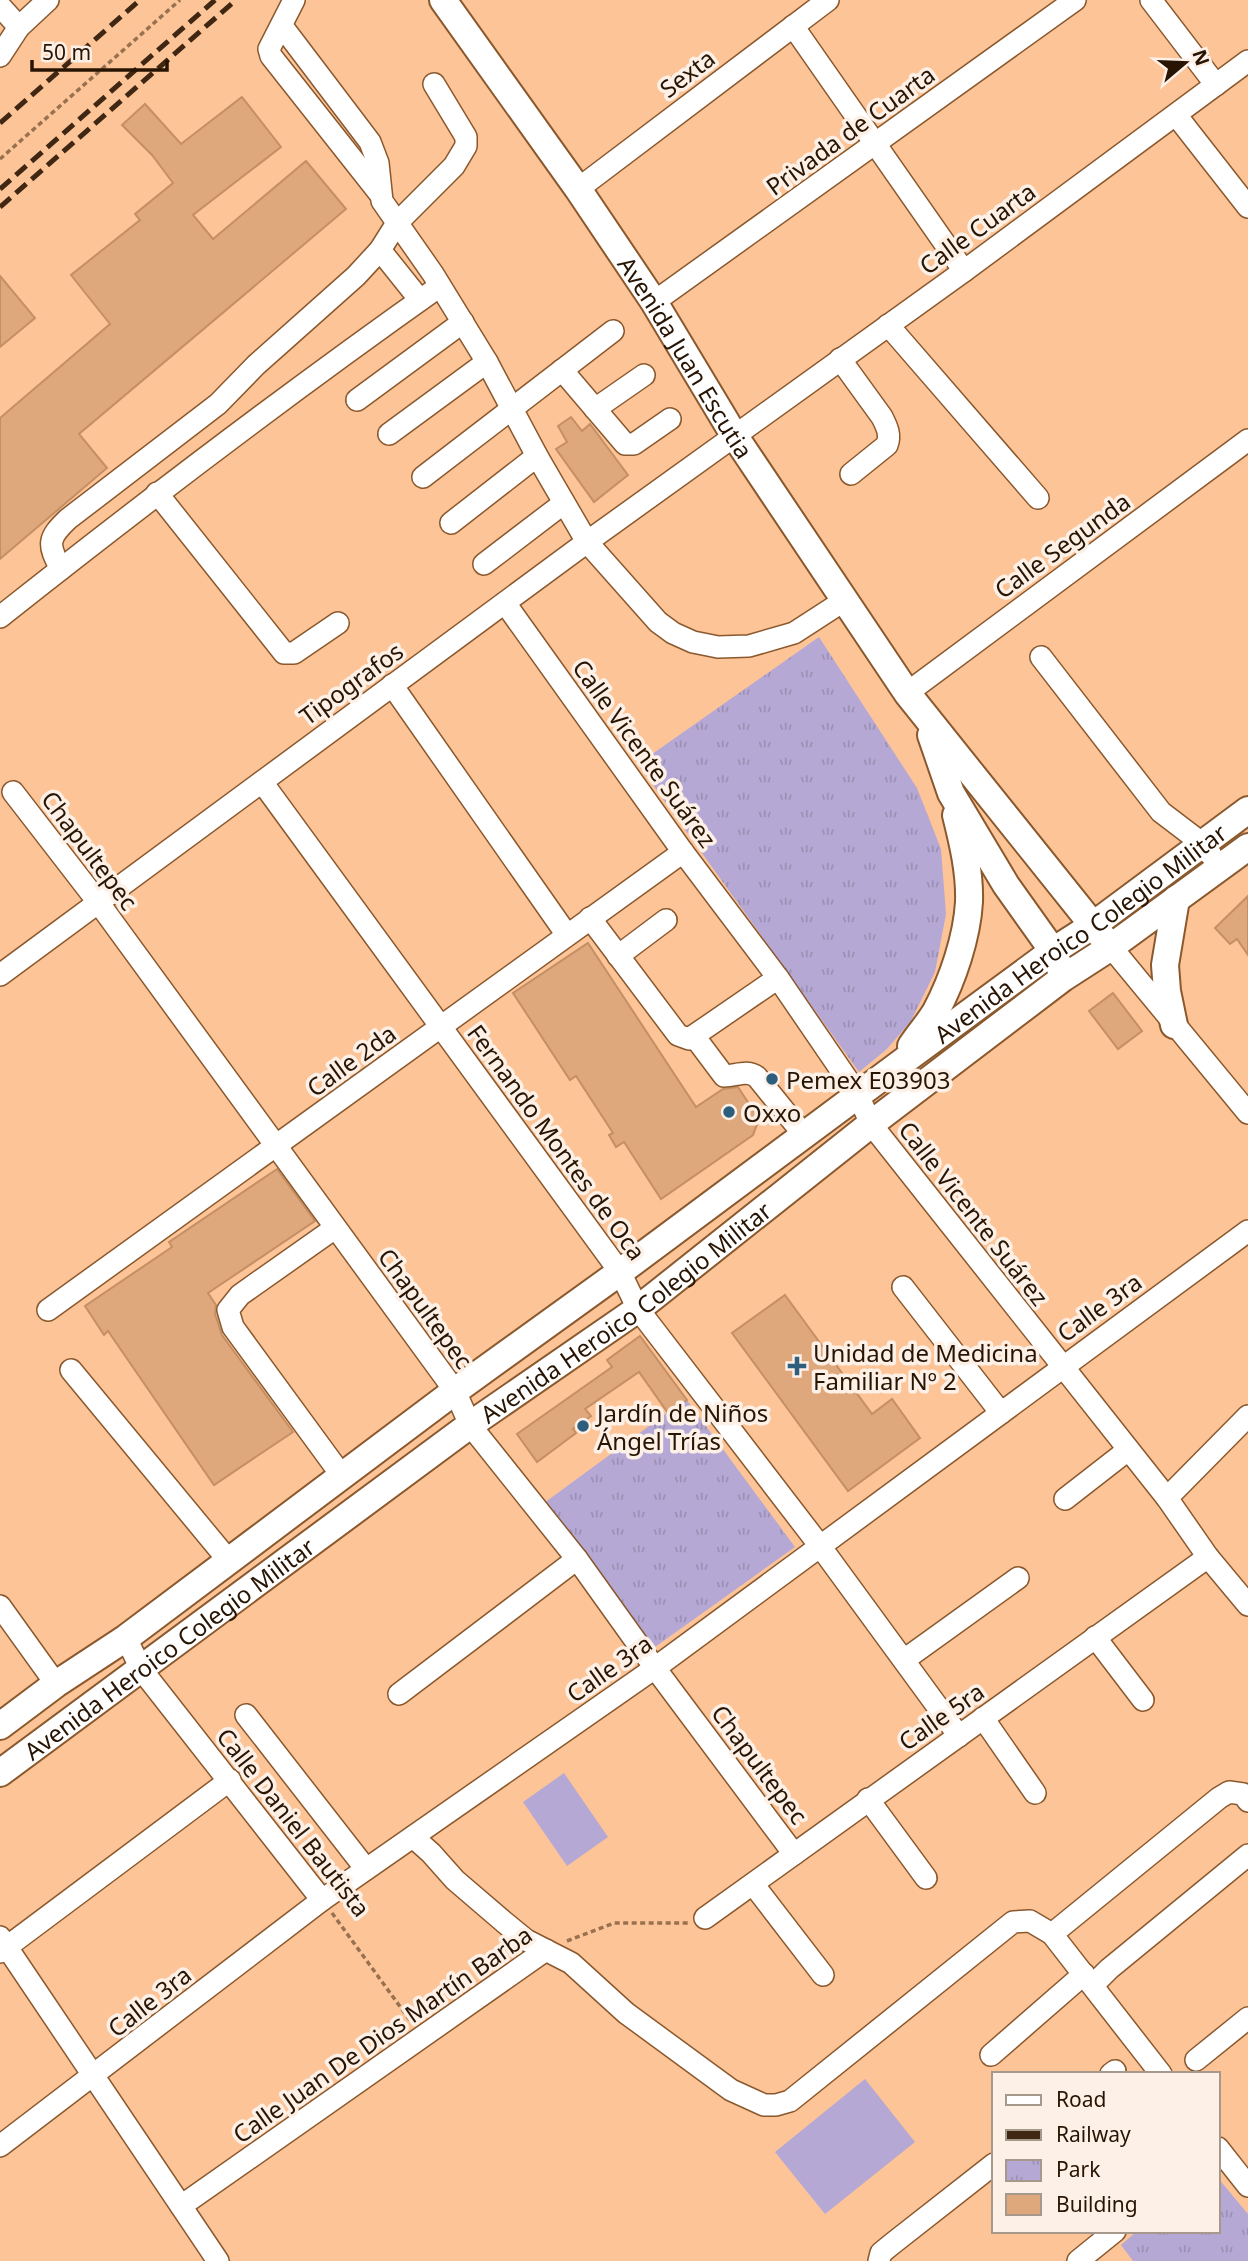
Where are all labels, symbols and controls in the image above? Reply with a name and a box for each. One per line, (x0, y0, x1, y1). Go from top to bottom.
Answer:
scale bar (32, 28, 166, 72)
north arrow (1150, 28, 1220, 98)
text: 50 m (42, 38, 91, 66)
street label: Sexta (653, 41, 721, 105)
text: N (1186, 46, 1216, 69)
street label: Privada de Cuarta (759, 58, 941, 202)
street label: Calle Cuarta (912, 175, 1042, 281)
street label: Avenida Juan Escutia (611, 249, 761, 464)
street label: Calle Segunda (988, 485, 1136, 605)
street label: Tipografos (292, 634, 410, 732)
street label: Calle Vicente Suárez (565, 652, 725, 854)
street label: Chapultepec (34, 784, 146, 916)
street label: Avenida Heroico Colegio Militar (927, 815, 1233, 1050)
street label: Calle 2da (300, 1016, 402, 1104)
street label: Fernando Montes de Oca (460, 1017, 654, 1267)
place label: Pemex E03903 (786, 1063, 950, 1096)
marker: Pemex E03903 (764, 1071, 780, 1087)
place label: Oxxo (743, 1096, 801, 1129)
marker: Oxxo (721, 1104, 737, 1120)
street label: Calle Vicente Suárez (892, 1114, 1056, 1312)
street label: Avenida Heroico Colegio Militar (473, 1193, 778, 1430)
street label: Chapultepec (371, 1241, 481, 1375)
street label: Calle 3ra (1050, 1265, 1148, 1349)
place label: Unidad de Medicina Familiar Nº 2 (813, 1336, 1038, 1397)
marker: Unidad de Medicina Familiar Nº 2 (787, 1356, 807, 1376)
place label: Jardín de Niños Ángel Trías (595, 1396, 768, 1457)
marker: Jardín de Niños Ángel Trías (575, 1418, 591, 1434)
street label: Avenida Heroico Colegio Militar (17, 1529, 321, 1767)
street label: Calle 3ra (560, 1627, 658, 1709)
street label: Calle 5ra (892, 1675, 990, 1757)
street label: Chapultepec (704, 1698, 816, 1830)
street label: Calle Daniel Bautista (210, 1721, 378, 1923)
street label: Calle Juan De Dios Martín Barba (226, 1918, 538, 2150)
street label: Calle 3ra (100, 1958, 198, 2044)
legend (992, 2072, 1220, 2233)
text: Road (1056, 2085, 1106, 2113)
text: Railway (1056, 2120, 1131, 2148)
text: Park (1056, 2155, 1101, 2183)
text: Building (1056, 2190, 1138, 2218)

